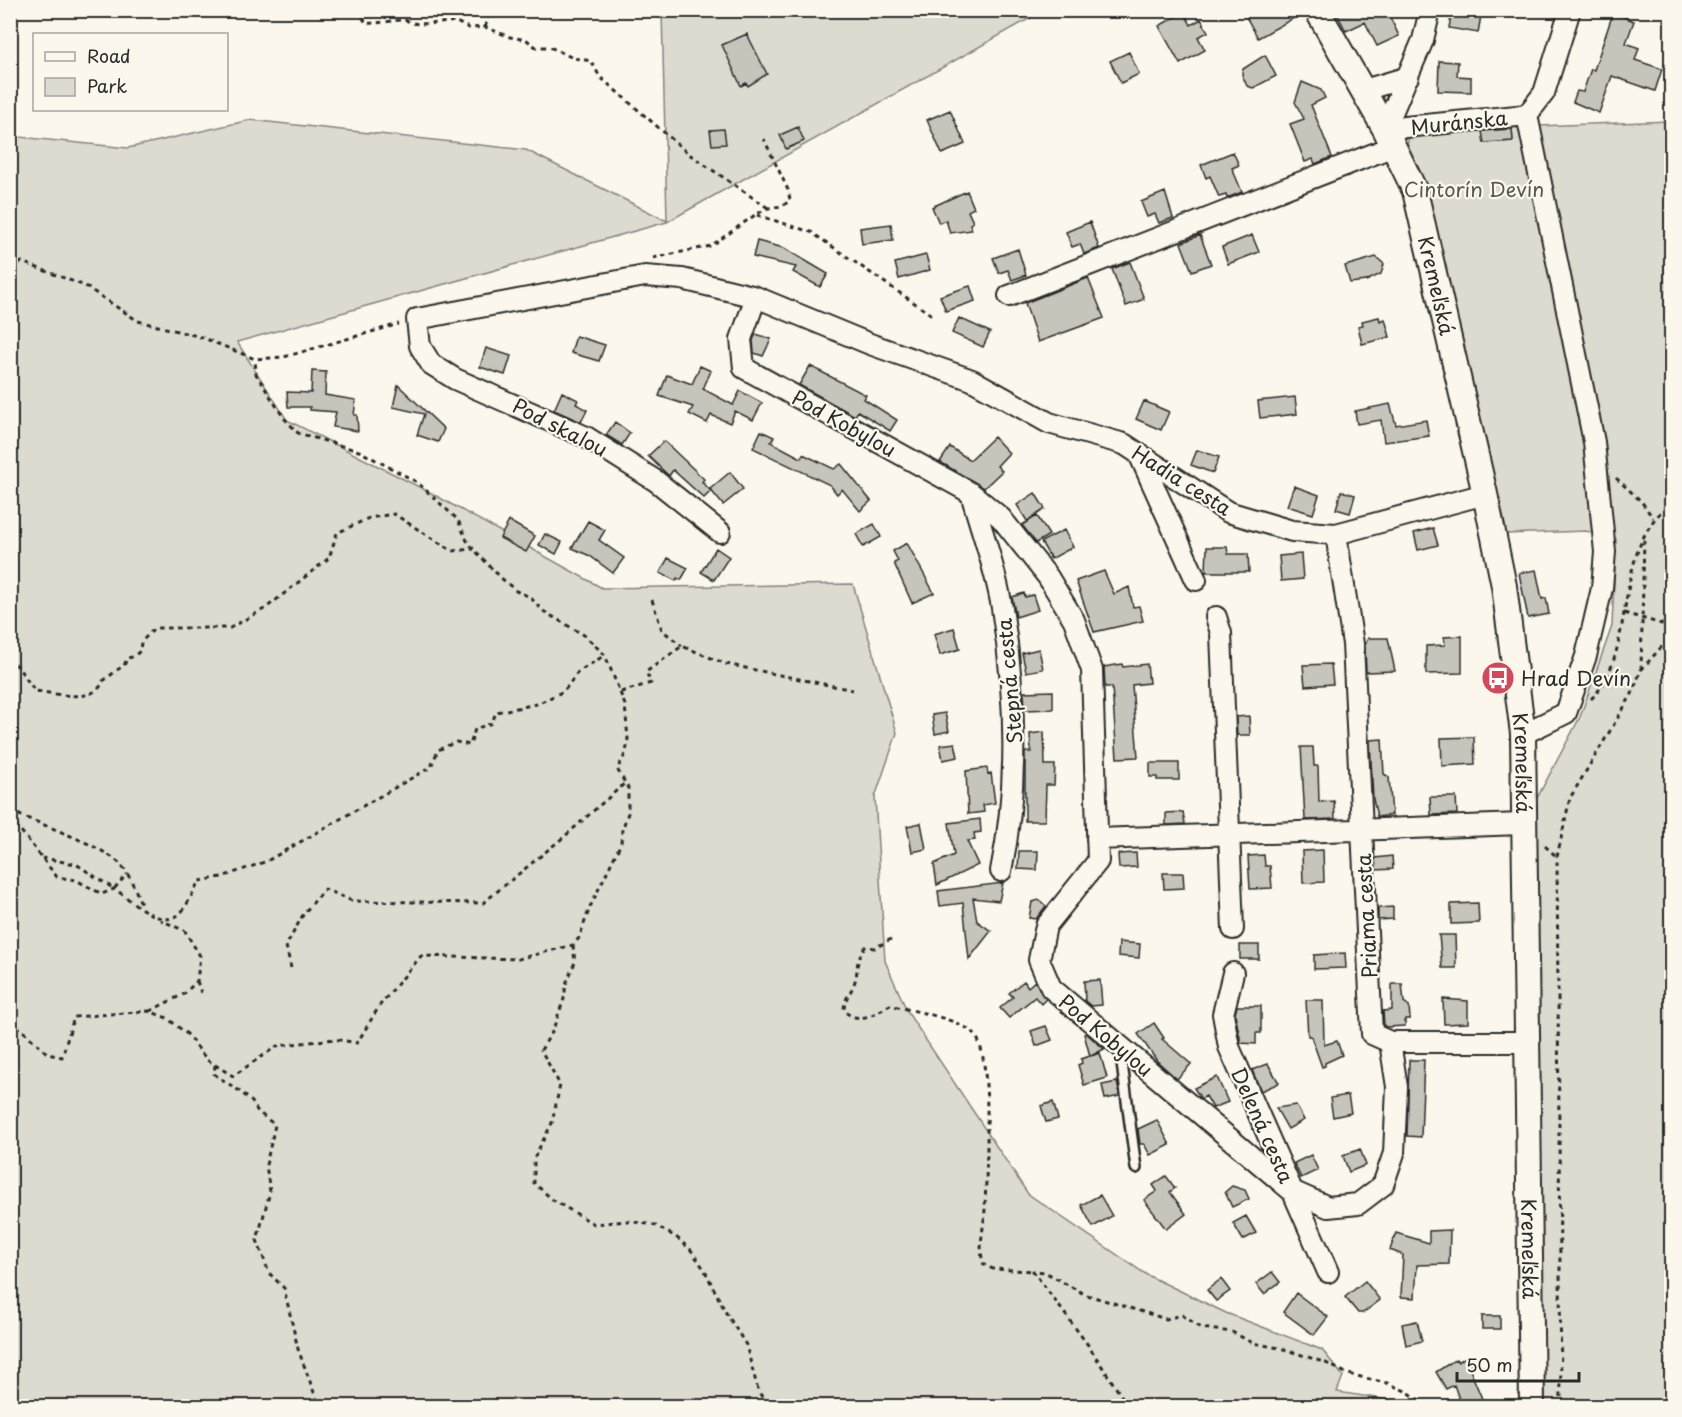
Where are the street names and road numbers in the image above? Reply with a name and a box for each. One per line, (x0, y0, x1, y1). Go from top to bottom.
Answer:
street label: Muránska (1409, 102, 1509, 142)
street label: Kremeľská (1411, 233, 1463, 339)
street label: Pod Kobylou (786, 382, 902, 464)
street label: Pod skalou (507, 390, 613, 464)
street label: Hadia cesta (1126, 438, 1238, 523)
street label: Stepná cesta (989, 617, 1029, 745)
street label: Kremeľská (1505, 711, 1539, 814)
street label: Priama cesta (1348, 852, 1384, 979)
street label: Pod Kobylou (1052, 987, 1160, 1083)
street label: Delená cesta (1224, 1062, 1302, 1188)
street label: Kremeľská (1514, 1198, 1546, 1300)

